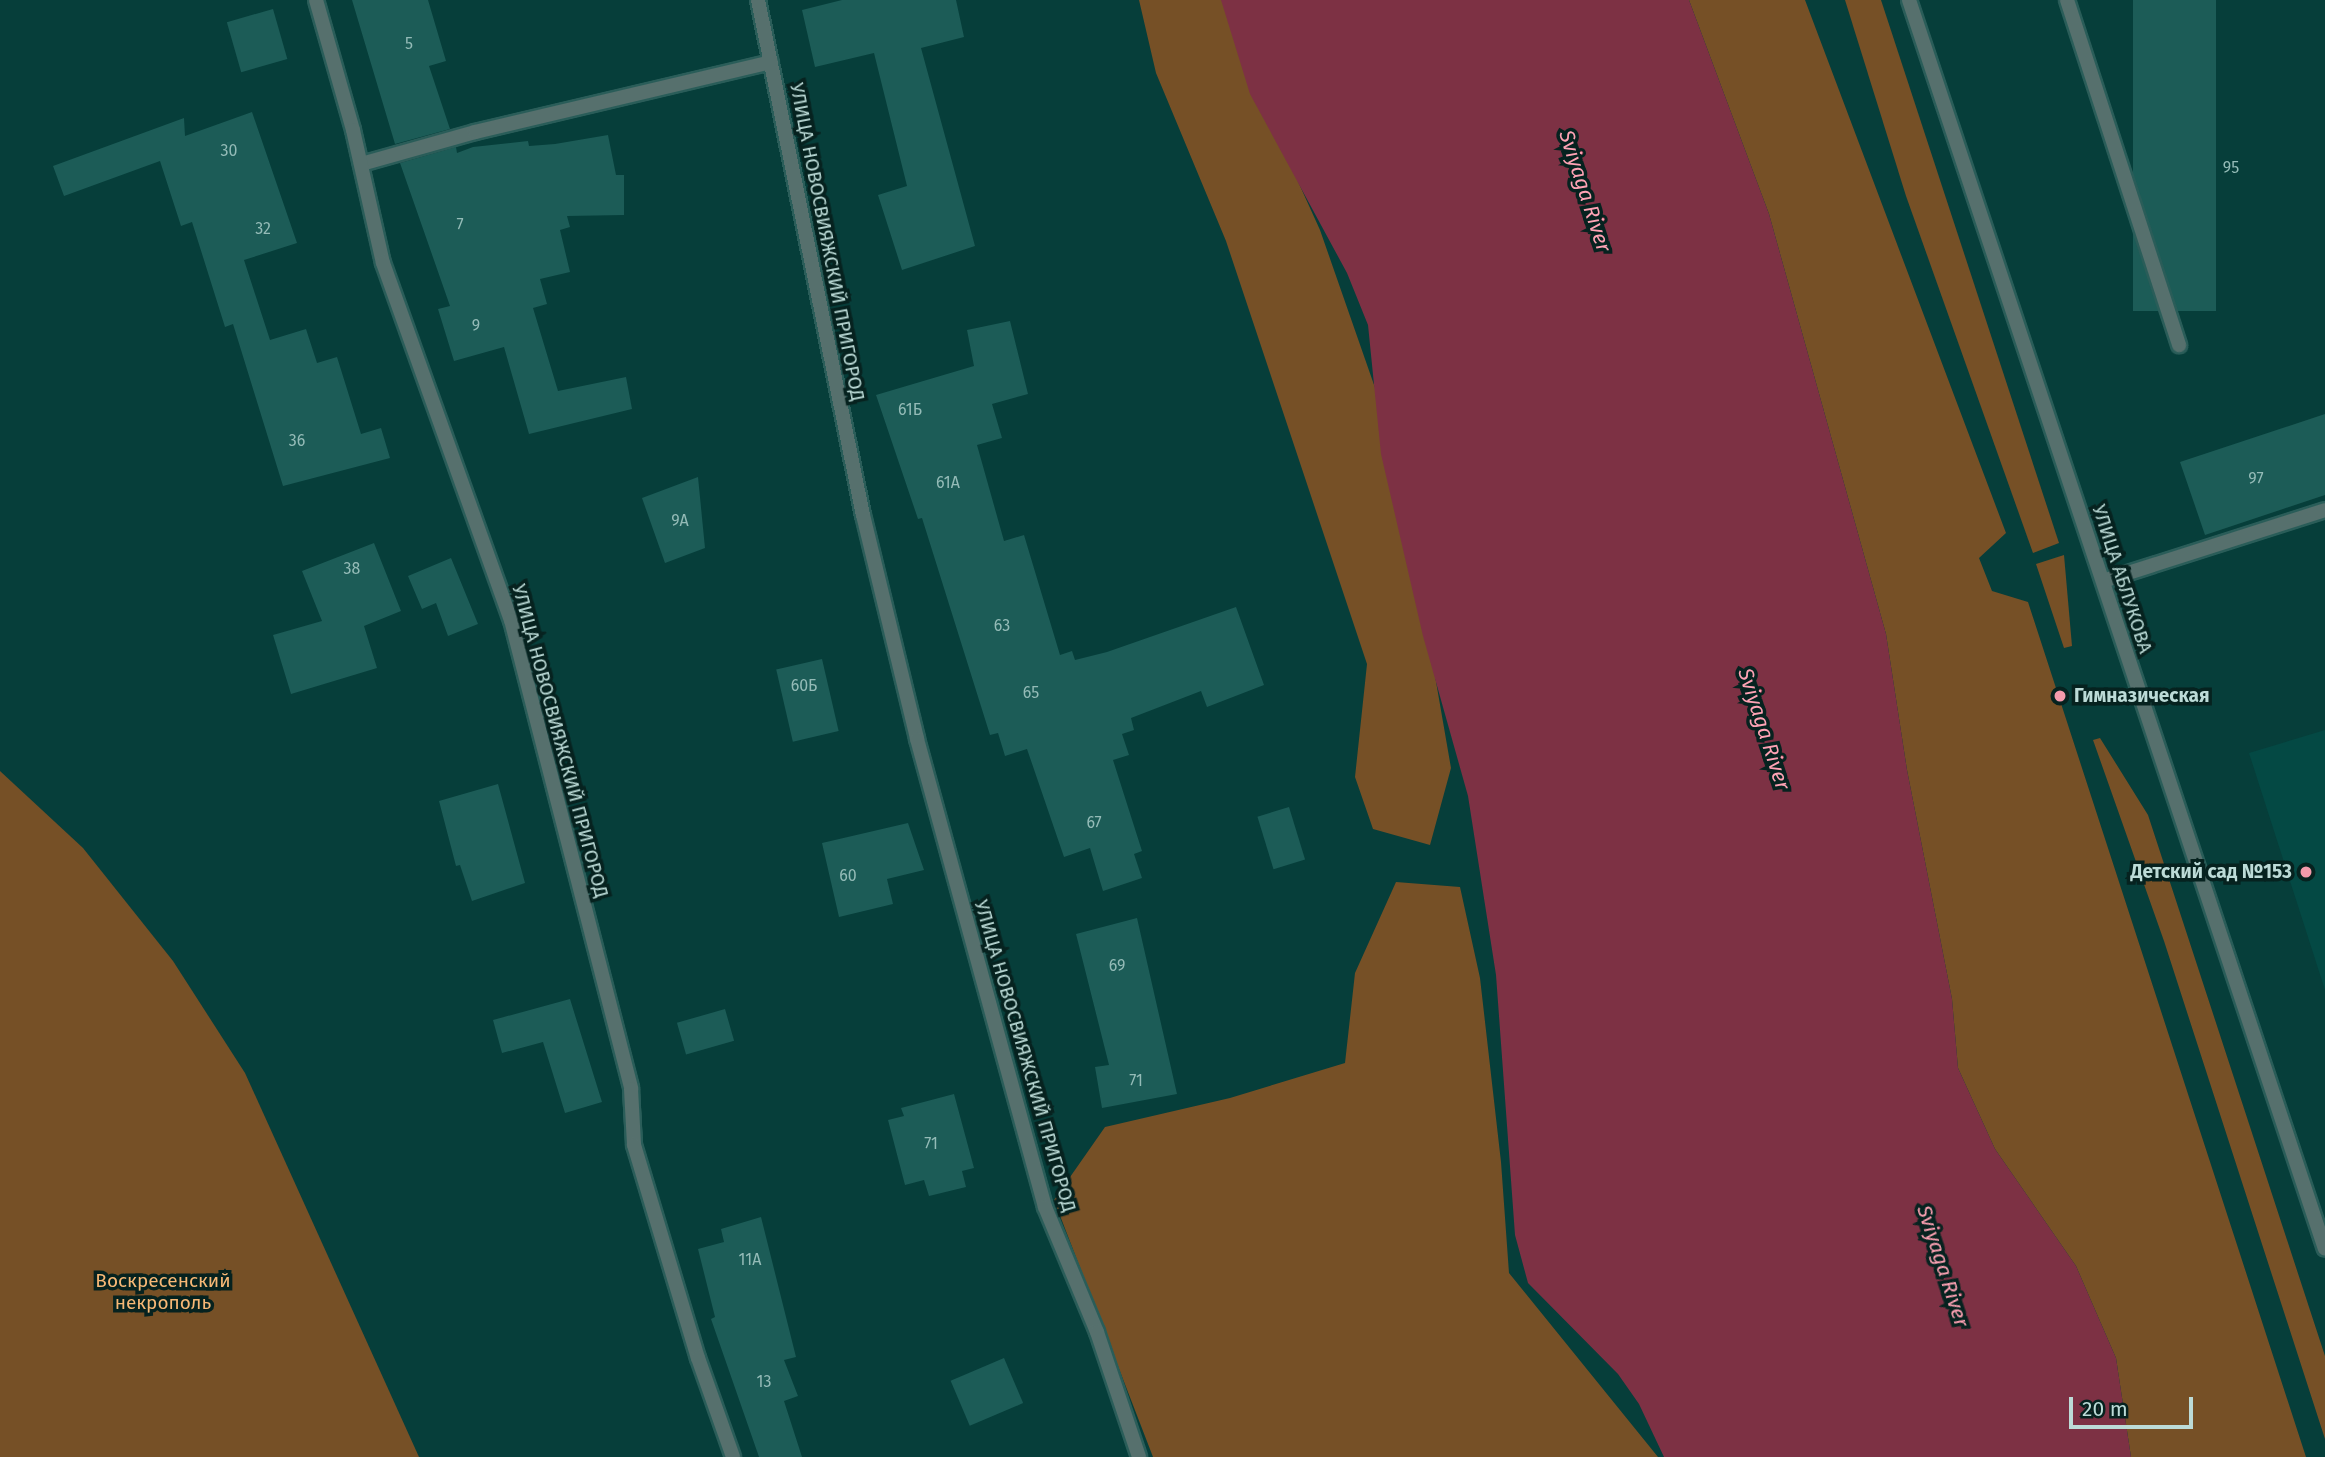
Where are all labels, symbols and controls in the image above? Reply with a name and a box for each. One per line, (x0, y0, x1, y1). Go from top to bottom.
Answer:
house number: 5 (405, 34, 413, 54)
street label: УЛИЦА НОВОСВИЯЖСКИЙ ПРИГОРОД (785, 81, 869, 403)
water label: Sviyaga River (1554, 127, 1616, 255)
house number: 30 (221, 141, 237, 161)
house number: 95 (2223, 158, 2239, 178)
house number: 7 (456, 215, 464, 235)
house number: 32 (255, 219, 271, 239)
house number: 9 (472, 316, 480, 336)
house number: 61Б (898, 400, 922, 420)
house number: 36 (289, 431, 305, 451)
house number: 97 (2248, 469, 2264, 489)
house number: 61А (936, 473, 960, 493)
street label: УЛИЦА АБЛУКОВА (2087, 502, 2157, 656)
house number: 9А (671, 511, 689, 531)
house number: 38 (344, 559, 360, 579)
street label: УЛИЦА НОВОСВИЯЖСКИЙ ПРИГОРОД (507, 582, 613, 900)
house number: 63 (994, 616, 1010, 636)
water label: Sviyaga River (1733, 665, 1795, 793)
house number: 60Б (791, 676, 817, 696)
house number: 65 (1023, 683, 1039, 703)
place label: Гимназическая (2074, 685, 2210, 707)
marker: Гимназическая (2052, 688, 2068, 704)
house number: 67 (1086, 813, 1102, 833)
place label: Детский сад №153 (2130, 861, 2292, 883)
marker: Детский сад №153 (2298, 864, 2314, 880)
house number: 60 (839, 866, 857, 886)
street label: УЛИЦА НОВОСВИЯЖСКИЙ ПРИГОРОД (969, 897, 1081, 1215)
house number: 69 (1109, 956, 1125, 976)
house number: 71 (1129, 1071, 1143, 1091)
house number: 71 (924, 1134, 938, 1154)
water label: Sviyaga River (1912, 1202, 1974, 1330)
house number: 11А (739, 1250, 761, 1270)
park label: Воскресенский некрополь (95, 1270, 231, 1314)
house number: 13 (757, 1372, 771, 1392)
scale bar (2073, 1384, 2197, 1428)
text: 20 m (2082, 1396, 2128, 1422)

